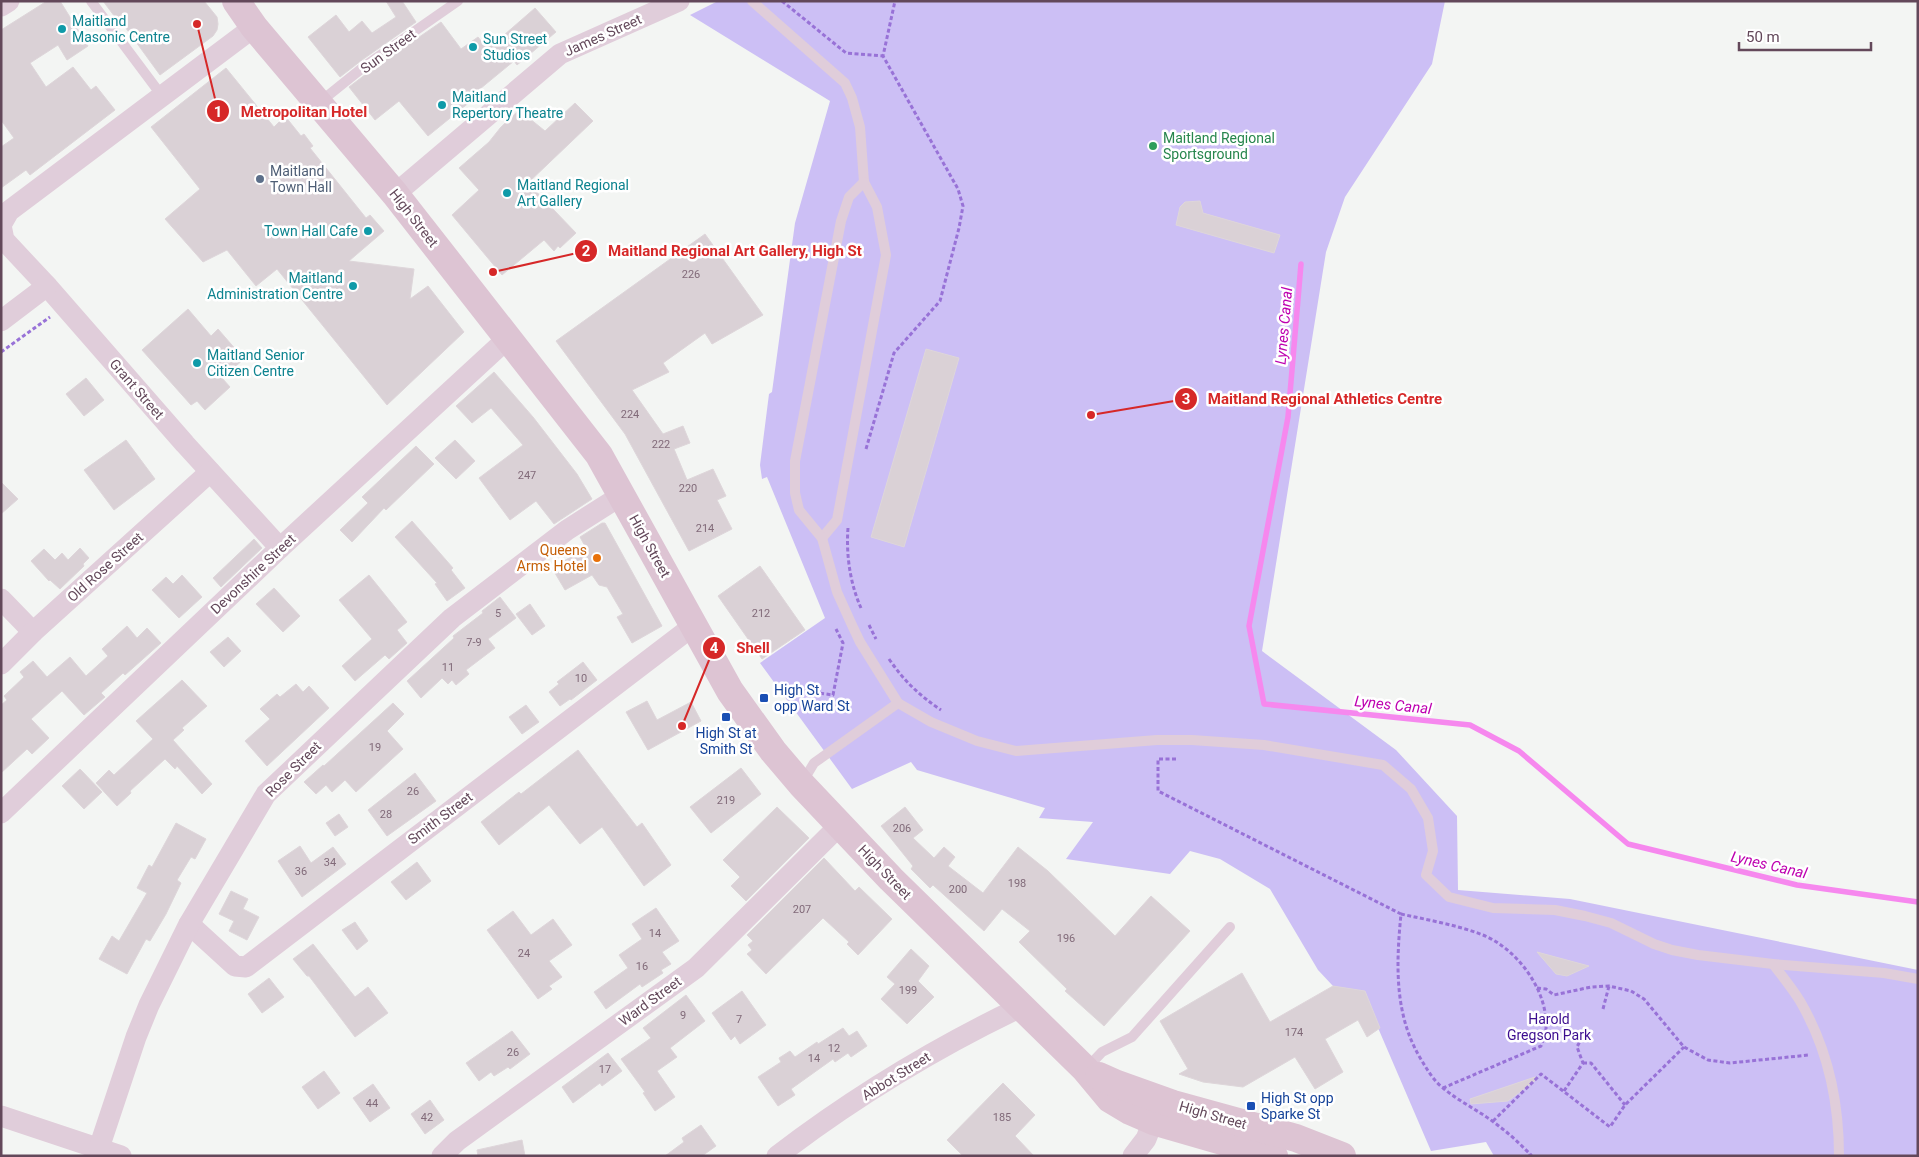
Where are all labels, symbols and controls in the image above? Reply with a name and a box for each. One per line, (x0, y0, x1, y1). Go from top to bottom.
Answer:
street label: James Street (562, 11, 644, 59)
place label: Maitland Masonic Centre (72, 13, 170, 45)
scale bar (1739, 20, 1872, 52)
marker: Maitland Masonic Centre (56, 23, 68, 35)
street label: Sun Street (357, 25, 419, 76)
text: 50 m (1746, 28, 1780, 46)
place label: Sun Street Studios (483, 31, 548, 63)
marker: Sun Street Studios (467, 41, 479, 53)
place label: Maitland Repertory Theatre (452, 89, 563, 121)
callout: Metropolitan Hotel (206, 96, 377, 126)
marker: Maitland Repertory Theatre (436, 99, 448, 111)
text: 1 (214, 103, 222, 121)
text: Metropolitan Hotel (241, 103, 367, 121)
place label: Maitland Regional Sportsground (1163, 130, 1275, 162)
marker: Maitland Regional Sportsground (1147, 140, 1159, 152)
place label: Maitland Town Hall (270, 163, 332, 195)
marker: Maitland Town Hall (254, 173, 266, 185)
place label: Maitland Regional Art Gallery (517, 177, 629, 209)
street label: High Street (386, 186, 442, 251)
marker: Maitland Regional Art Gallery (501, 187, 513, 199)
place label: Town Hall Cafe (264, 223, 358, 239)
marker: Town Hall Cafe (362, 225, 374, 237)
callout: Maitland Regional Art Gallery, High St (573, 236, 872, 266)
text: 2 (582, 242, 591, 260)
text: Maitland Regional Art Gallery, High St (608, 242, 862, 260)
house number: 226 (682, 268, 700, 281)
place label: Maitland Administration Centre (207, 270, 343, 302)
marker: Maitland Administration Centre (347, 280, 359, 292)
water label: Lynes Canal (1272, 286, 1296, 365)
place label: Maitland Senior Citizen Centre (207, 347, 305, 379)
street label: Grant Street (107, 356, 168, 423)
marker: Maitland Senior Citizen Centre (191, 357, 203, 369)
callout: Maitland Regional Athletics Centre (1173, 384, 1452, 414)
text: 3 (1182, 390, 1190, 408)
text: Maitland Regional Athletics Centre (1208, 390, 1442, 408)
house number: 224 (621, 408, 639, 421)
house number: 222 (652, 438, 670, 451)
house number: 247 (518, 469, 536, 482)
house number: 220 (679, 482, 697, 495)
street label: High Street (626, 512, 674, 581)
house number: 214 (696, 522, 714, 535)
street label: Old Rose Street (64, 529, 146, 605)
street label: Devonshire Street (207, 530, 299, 617)
place label: Queens Arms Hotel (517, 542, 587, 574)
marker: Queens Arms Hotel (591, 552, 603, 564)
house number: 5 (495, 607, 501, 620)
house number: 212 (752, 607, 770, 620)
callout: Shell (701, 633, 780, 663)
house number: 7-9 (466, 636, 482, 649)
text: 4 (710, 639, 719, 657)
text: Shell (736, 639, 770, 657)
house number: 11 (442, 661, 454, 674)
house number: 10 (575, 672, 587, 685)
place label: High St opp Ward St (774, 682, 850, 714)
marker: High St opp Ward St (758, 692, 770, 704)
water label: Lynes Canal (1353, 692, 1433, 718)
marker: High St at Smith St (720, 711, 732, 723)
place label: High St at Smith St (696, 725, 757, 757)
street label: Rose Street (262, 738, 324, 800)
house number: 19 (369, 741, 381, 754)
house number: 26 (407, 785, 419, 798)
street label: Smith Street (405, 788, 476, 847)
house number: 219 (717, 794, 735, 807)
house number: 28 (380, 808, 392, 821)
house number: 206 (893, 822, 911, 835)
street label: High Street (855, 841, 915, 903)
water label: Lynes Canal (1729, 848, 1809, 883)
house number: 34 (324, 856, 336, 869)
house number: 36 (295, 865, 307, 878)
house number: 198 (1008, 877, 1026, 890)
house number: 200 (949, 883, 967, 896)
house number: 207 (793, 903, 811, 916)
house number: 14 (649, 927, 661, 940)
house number: 196 (1057, 932, 1075, 945)
house number: 24 (518, 947, 530, 960)
house number: 16 (636, 960, 648, 973)
street label: Ward Street (616, 973, 684, 1029)
house number: 199 (899, 984, 917, 997)
house number: 9 (680, 1009, 686, 1022)
park label: Harold Gregson Park (1507, 1011, 1592, 1043)
house number: 7 (736, 1013, 742, 1026)
house number: 174 (1285, 1026, 1303, 1039)
house number: 12 (828, 1042, 840, 1055)
house number: 26 (507, 1046, 519, 1059)
street label: Abbot Street (859, 1048, 934, 1103)
house number: 14 (808, 1052, 820, 1065)
house number: 17 (599, 1063, 611, 1076)
place label: High St opp Sparke St (1261, 1090, 1334, 1122)
house number: 44 (366, 1097, 378, 1110)
street label: High Street (1177, 1098, 1249, 1132)
marker: High St opp Sparke St (1245, 1100, 1257, 1112)
house number: 42 (421, 1111, 433, 1124)
house number: 185 (993, 1111, 1011, 1124)

